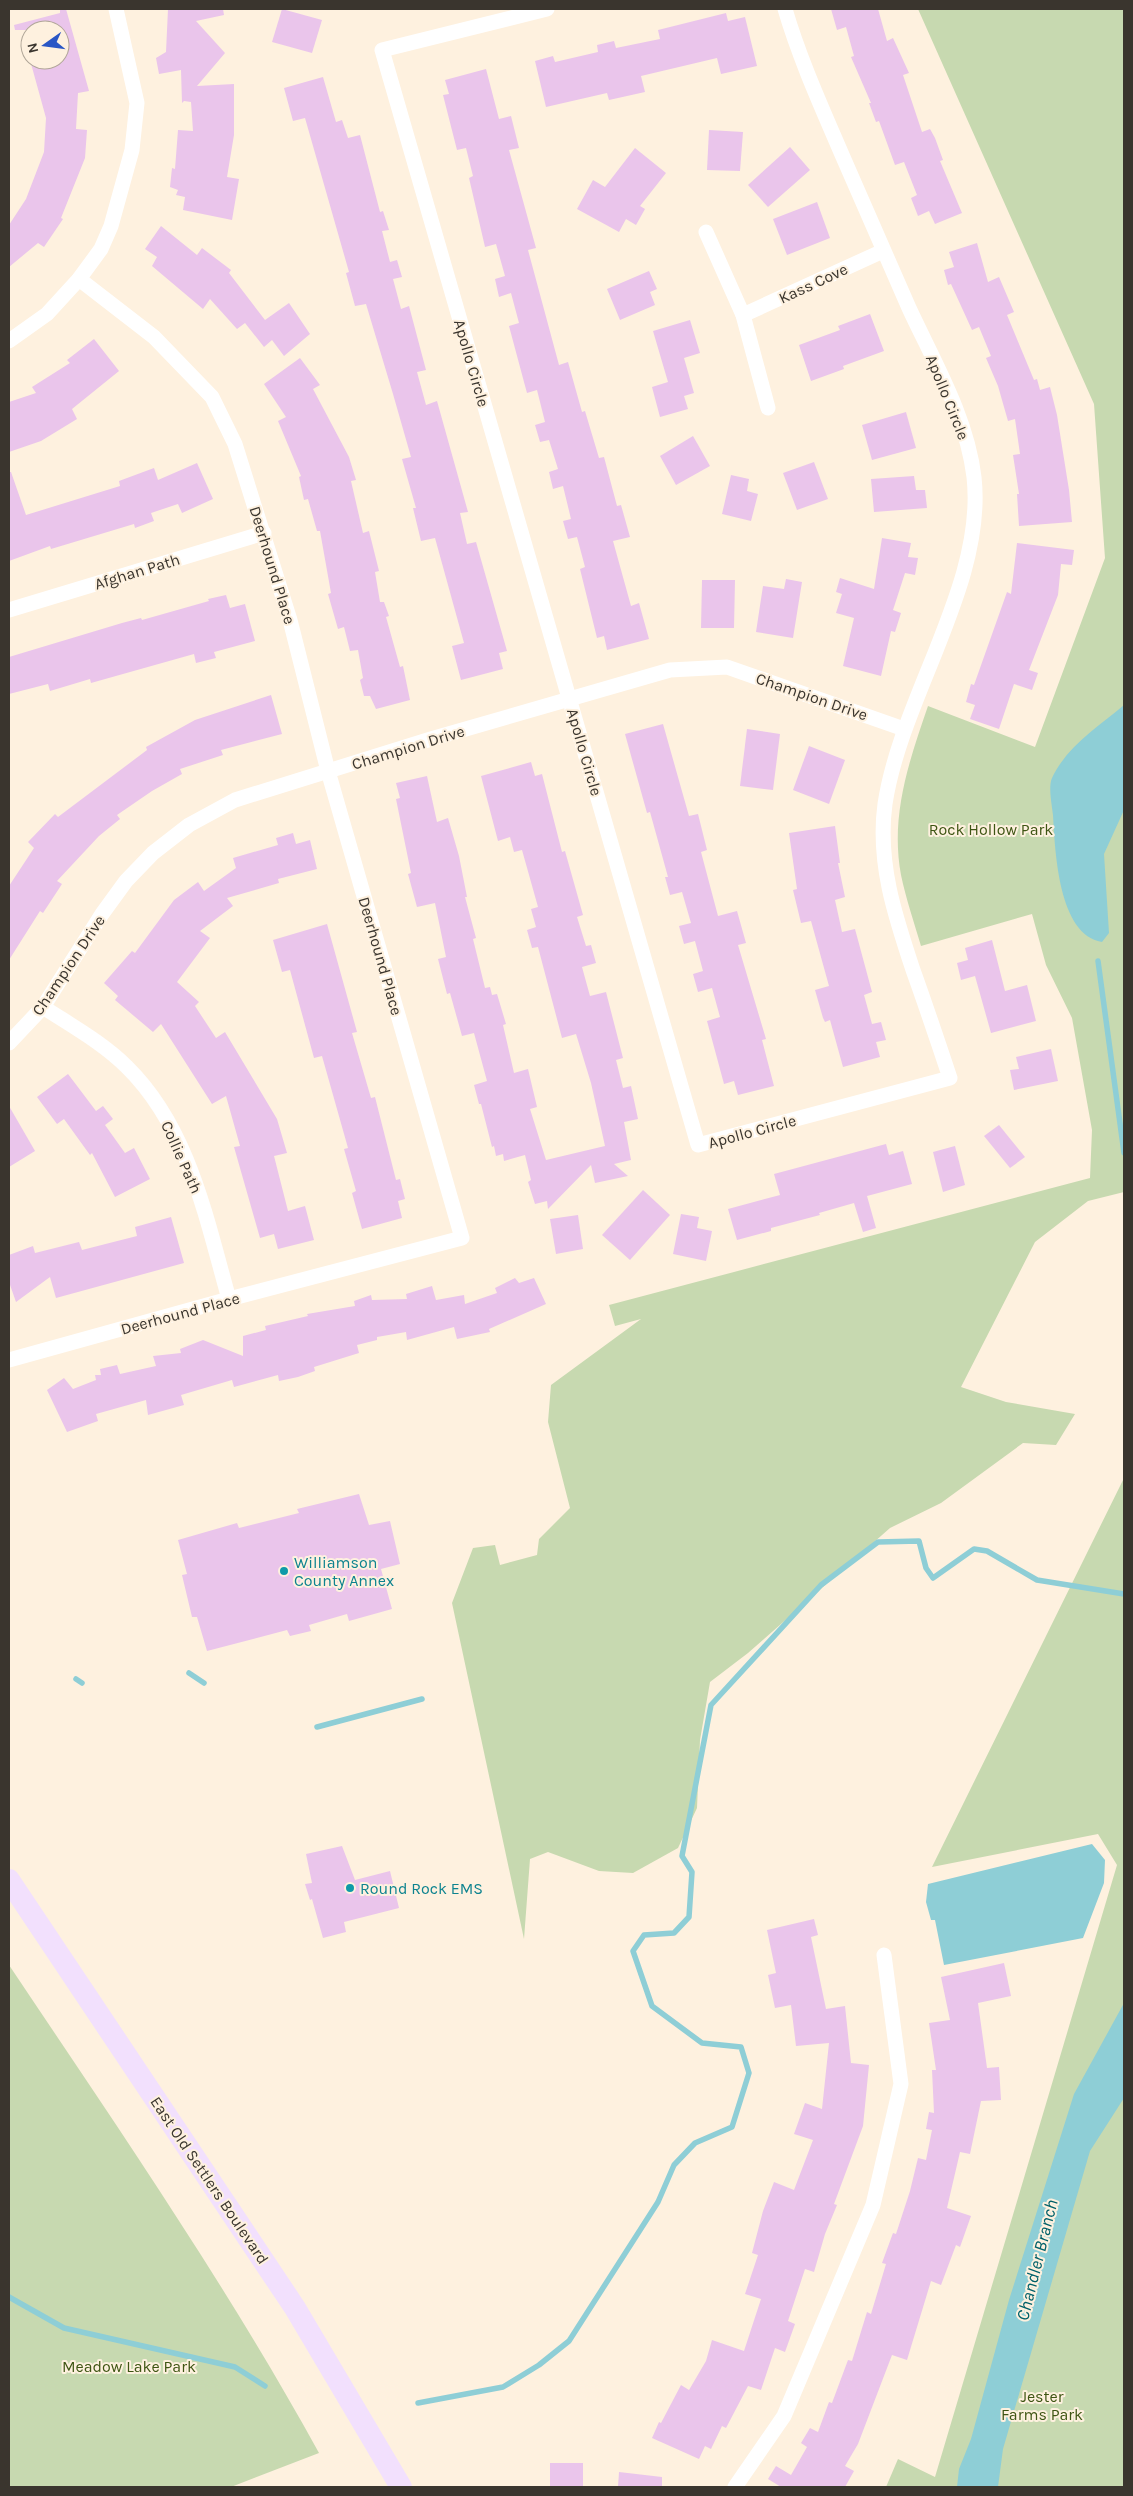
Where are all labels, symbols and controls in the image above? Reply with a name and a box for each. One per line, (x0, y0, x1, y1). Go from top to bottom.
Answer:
north arrow (20, 20, 70, 70)
text: N (23, 41, 42, 55)
street label: Kass Cove (776, 259, 851, 308)
street label: Apollo Circle (450, 317, 493, 409)
street label: Apollo Circle (922, 352, 973, 443)
street label: Deerhound Place (246, 504, 300, 626)
street label: Afghan Path (92, 549, 182, 593)
street label: Champion Drive (753, 668, 870, 724)
street label: Apollo Circle (563, 706, 606, 798)
street label: Champion Drive (349, 721, 467, 774)
park label: Rock Hollow Park (929, 820, 1053, 839)
street label: Deerhound Place (355, 895, 407, 1018)
street label: Champion Drive (28, 911, 109, 1019)
street label: Apollo Circle (706, 1111, 798, 1152)
street label: Collie Path (157, 1118, 206, 1197)
street label: Deerhound Place (119, 1288, 242, 1339)
place label: Williamson County Annex (294, 1553, 394, 1590)
marker: Williamson County Annex (278, 1565, 290, 1577)
place label: Round Rock EMS (360, 1879, 483, 1898)
marker: Round Rock EMS (344, 1882, 356, 1894)
street label: East Old Settlers Boulevard (146, 2093, 273, 2268)
water label: Chandler Branch (1011, 2197, 1063, 2323)
park label: Meadow Lake Park (62, 2357, 196, 2376)
park label: Jester Farms Park (1001, 2387, 1083, 2424)

